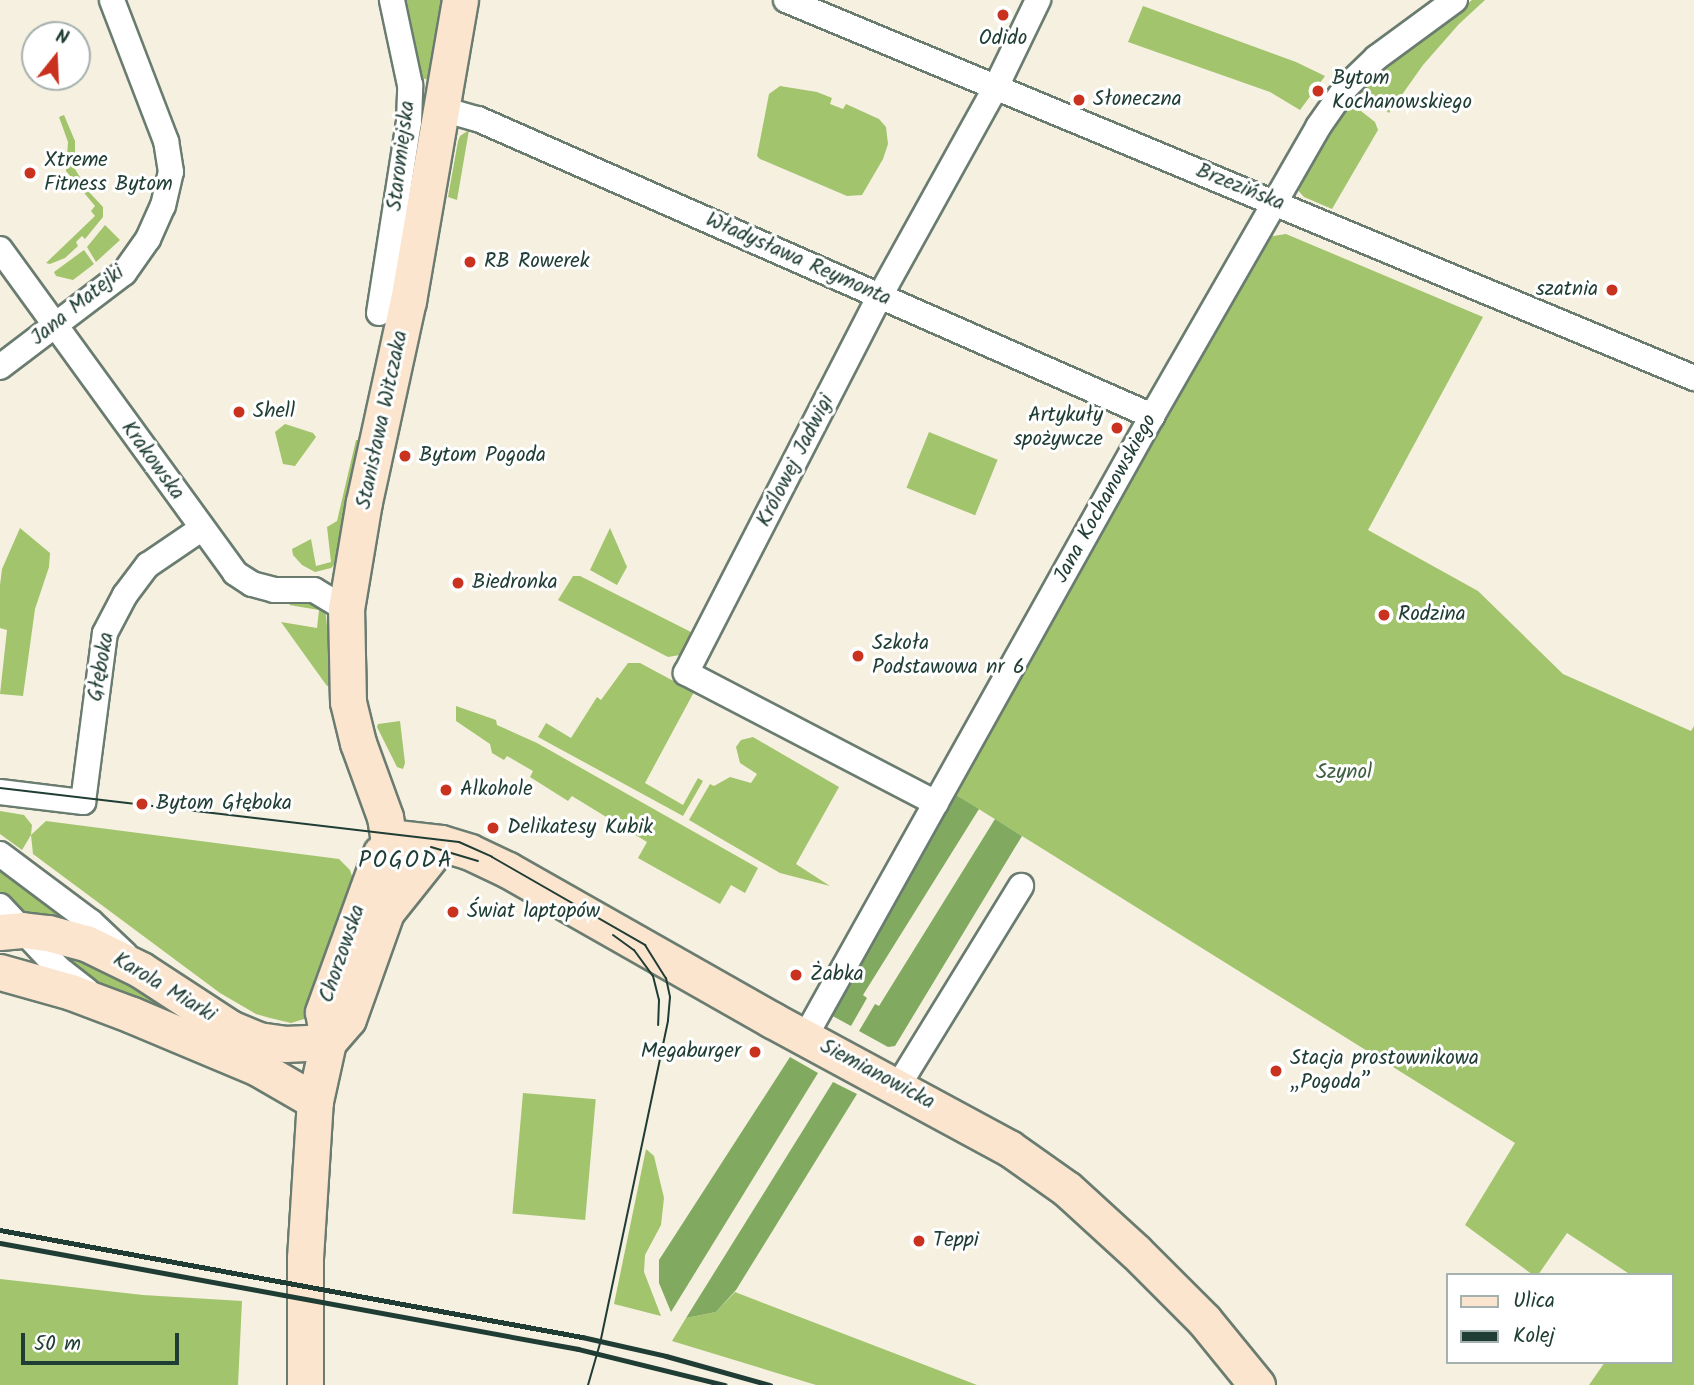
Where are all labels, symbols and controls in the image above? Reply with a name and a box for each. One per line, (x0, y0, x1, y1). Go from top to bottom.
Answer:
marker: Odido (995, 7, 1011, 23)
north arrow (21, 21, 91, 91)
text: N (52, 22, 72, 54)
place label: Odido (979, 26, 1027, 52)
place label: Bytom Kochanowskiego (1332, 66, 1472, 116)
marker: Bytom Kochanowskiego (1310, 83, 1326, 99)
place label: Słoneczna (1093, 87, 1182, 113)
marker: Słoneczna (1071, 92, 1087, 108)
street label: Staromiejska (383, 100, 421, 212)
place label: Xtreme Fitness Bytom (44, 148, 173, 198)
street label: Brzezińska (1192, 159, 1288, 217)
marker: Xtreme Fitness Bytom (22, 165, 38, 181)
street label: Władysława Reymonta (702, 208, 894, 312)
place label: RB Rowerek (484, 249, 590, 275)
marker: RB Rowerek (462, 254, 478, 270)
street label: Jana Matejki (26, 261, 130, 351)
place label: szatnia (1536, 277, 1598, 303)
marker: szatnia (1604, 282, 1620, 298)
street label: Stanisława Witczaka (352, 328, 414, 512)
street label: Królowej Jadwigi (752, 391, 840, 531)
place label: Shell (253, 399, 295, 425)
place label: Artykuły spożywcze (1013, 403, 1103, 453)
marker: Shell (231, 404, 247, 420)
street label: Jana Kochanowskiego (1049, 410, 1163, 588)
street label: Krakowska (115, 417, 189, 505)
marker: Artykuły spożywcze (1109, 420, 1125, 436)
place label: Bytom Pogoda (419, 443, 546, 469)
marker: Bytom Pogoda (397, 448, 413, 464)
place label: Biedronka (472, 570, 558, 596)
marker: Biedronka (450, 575, 466, 591)
place label: Rodzina (1398, 602, 1466, 628)
marker: Rodzina (1376, 607, 1392, 623)
street label: Głęboka (84, 630, 120, 704)
place label: Szkoła Podstawowa nr 6 (872, 631, 1025, 681)
marker: Szkoła Podstawowa nr 6 (850, 648, 866, 664)
park label: Szynol (1316, 760, 1372, 786)
place label: Alkohole (460, 777, 533, 803)
marker: Alkohole (438, 782, 454, 798)
place label: Bytom Głęboka (156, 791, 292, 817)
marker: Bytom Głęboka (134, 796, 150, 812)
place label: Delikatesy Kubik (507, 815, 653, 841)
marker: Delikatesy Kubik (485, 820, 501, 836)
district label: POGODA (359, 847, 453, 875)
place label: Świat laptopów (467, 899, 600, 925)
street label: Chorzowska (315, 902, 371, 1006)
marker: Świat laptopów (445, 904, 461, 920)
street label: Karola Miarki (108, 947, 220, 1029)
place label: Żabka (810, 962, 864, 988)
marker: Żabka (788, 967, 804, 983)
street label: Siemianowicka (815, 1034, 939, 1116)
place label: Megaburger (641, 1039, 741, 1065)
marker: Megaburger (747, 1044, 763, 1060)
place label: Stacja prostownikowa „Pogoda” (1290, 1046, 1479, 1096)
marker: Stacja prostownikowa „Pogoda” (1268, 1063, 1284, 1079)
place label: Teppi (933, 1228, 979, 1254)
marker: Teppi (911, 1233, 927, 1249)
legend (1446, 1273, 1673, 1364)
text: Ulica (1513, 1285, 1555, 1318)
scale bar (24, 1318, 182, 1362)
text: Kolej (1513, 1320, 1555, 1353)
text: 50 m (34, 1328, 81, 1361)

